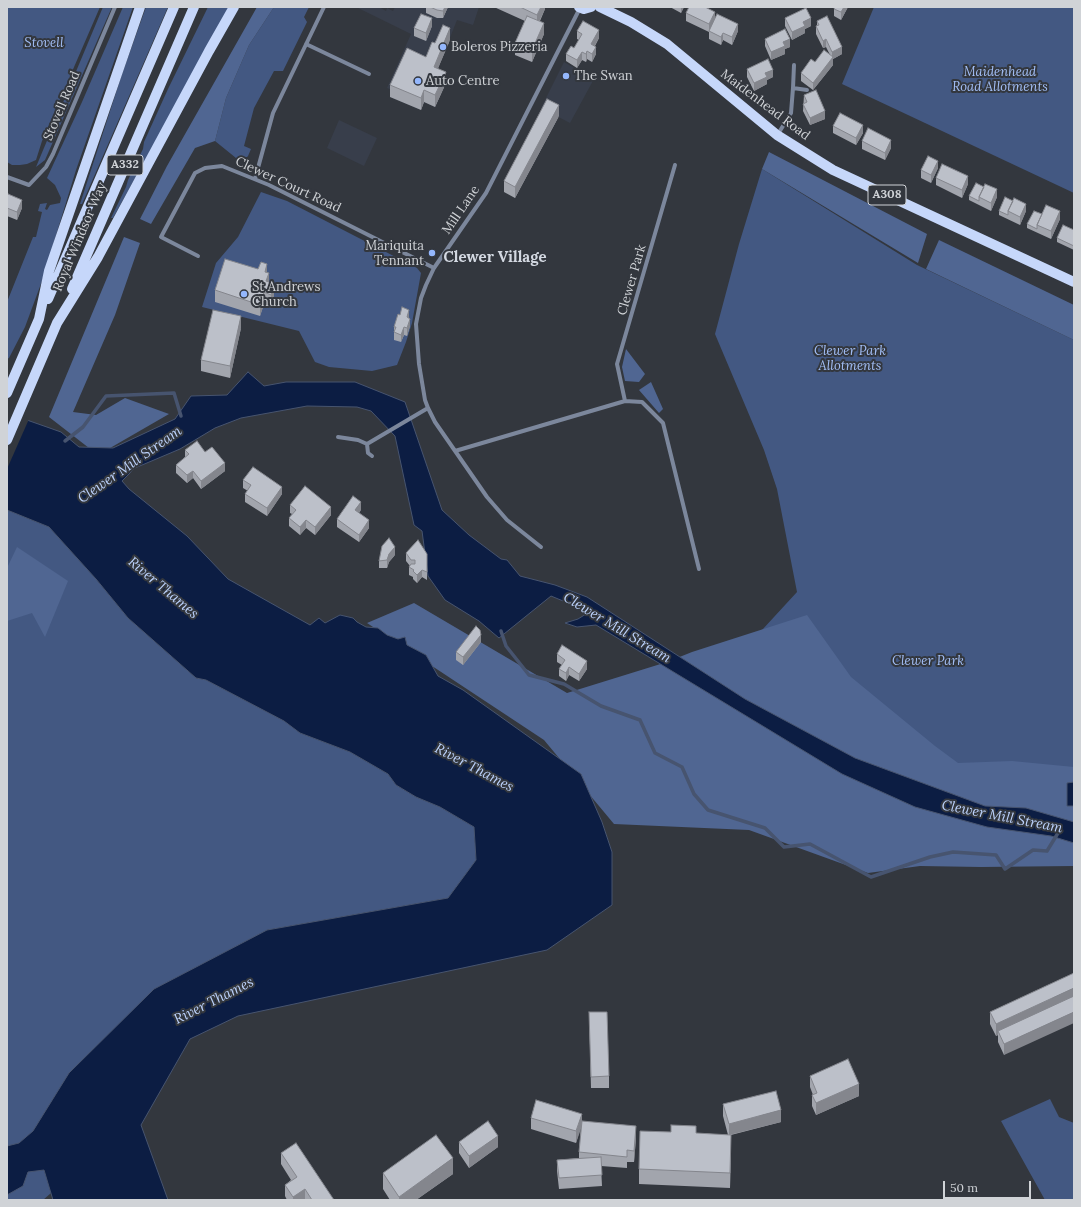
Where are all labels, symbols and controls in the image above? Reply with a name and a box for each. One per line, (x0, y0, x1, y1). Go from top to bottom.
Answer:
park label: Stovell (24, 35, 64, 51)
place label: Boleros Pizzeria (451, 39, 548, 55)
marker: Boleros Pizzeria (438, 42, 448, 52)
park label: Maidenhead Road Allotments (952, 64, 1048, 95)
street label: Maidenhead Road (717, 66, 813, 144)
place label: The Swan (574, 68, 633, 84)
street label: Stovell Road (40, 69, 84, 143)
marker: The Swan (561, 71, 571, 81)
place label: Auto Centre (426, 73, 499, 89)
marker: Auto Centre (413, 76, 423, 86)
street label: Clewer Court Road (233, 154, 343, 216)
road number: A332 (107, 155, 143, 175)
street label: Royal Windsor Way (50, 180, 110, 294)
street label: Mill Lane (439, 183, 483, 237)
road number: A308 (868, 185, 906, 205)
place label: Mariquita Tennant (365, 238, 424, 269)
street label: Clewer Park (614, 243, 650, 317)
marker: Mariquita Tennant (427, 248, 437, 258)
district label: Clewer Village (444, 249, 546, 267)
place label: St Andrews Church (252, 279, 321, 310)
marker: St Andrews Church (239, 289, 249, 299)
park label: Clewer Park Allotments (814, 343, 886, 374)
water label: Clewer Mill Stream (75, 423, 185, 507)
water label: River Thames (124, 554, 202, 622)
water label: Clewer Mill Stream (560, 589, 674, 667)
park label: Clewer Park (892, 653, 964, 669)
water label: River Thames (432, 740, 516, 796)
water label: Clewer Mill Stream (940, 797, 1064, 837)
water label: River Thames (171, 974, 257, 1028)
scale bar (945, 1173, 1033, 1199)
text: 50 m (950, 1180, 978, 1195)

